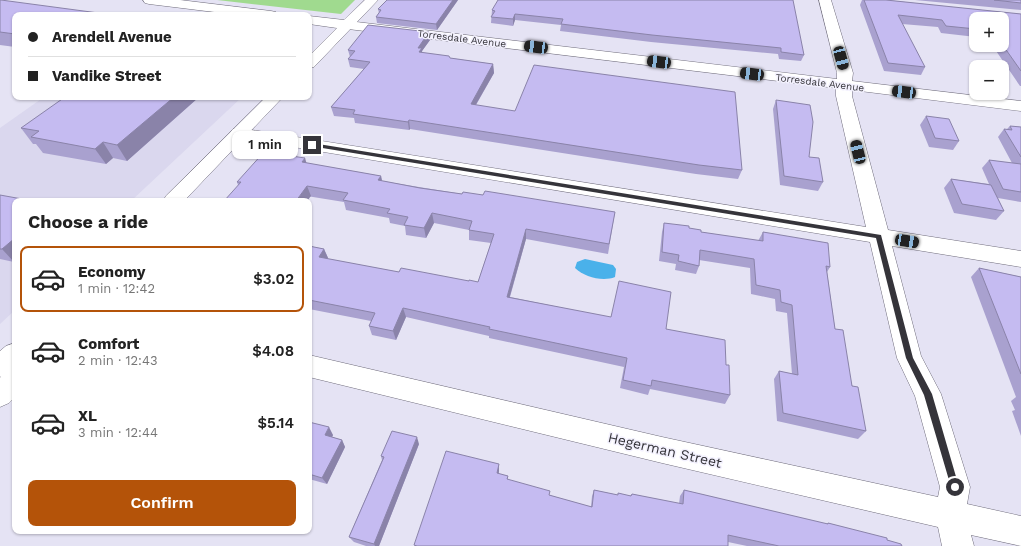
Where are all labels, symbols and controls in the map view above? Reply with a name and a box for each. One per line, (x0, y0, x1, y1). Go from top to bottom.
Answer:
map controls (969, 12, 1009, 100)
button: + (969, 12, 1009, 52)
text: Arendell Avenue (52, 28, 172, 46)
street label: Torresdale Avenue (417, 28, 507, 49)
car (523, 40, 549, 54)
car (832, 45, 850, 71)
car (646, 55, 672, 69)
button: − (969, 60, 1009, 100)
text: Vandike Street (52, 67, 161, 85)
car (739, 67, 765, 81)
street label: Torresdale Avenue (775, 72, 865, 93)
car (891, 85, 917, 99)
callout: 1 min (232, 131, 298, 159)
route end (303, 136, 321, 154)
text: 1 min (248, 137, 282, 152)
car (849, 139, 867, 165)
text: Choose a ride (28, 211, 148, 232)
car (894, 233, 920, 249)
icon: car (30, 261, 66, 297)
text: Economy (78, 263, 145, 281)
text: $3.02 (253, 270, 294, 288)
text: 1 min · 12:42 (78, 281, 155, 296)
icon: car (30, 333, 66, 369)
text: Comfort (78, 335, 139, 353)
text: $4.08 (252, 342, 294, 360)
text: 2 min · 12:43 (78, 353, 157, 368)
icon: car (30, 405, 66, 441)
text: XL (78, 407, 97, 425)
text: $5.14 (257, 414, 294, 432)
text: 3 min · 12:44 (78, 425, 158, 440)
street label: Hegerman Street (607, 429, 724, 471)
route start (946, 478, 964, 496)
button: Confirm (28, 480, 296, 526)

